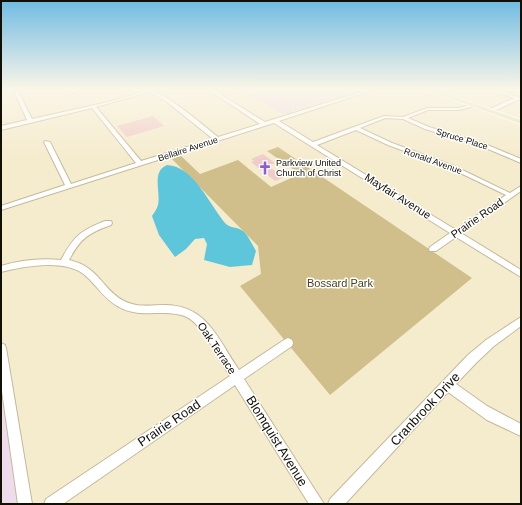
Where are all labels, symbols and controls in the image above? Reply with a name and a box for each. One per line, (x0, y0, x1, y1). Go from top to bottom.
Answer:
street label: Spruce Place (435, 126, 489, 152)
street label: Bellaire Avenue (157, 135, 219, 163)
street label: Ronald Avenue (403, 146, 463, 176)
place label: Parkview United Church of Christ (276, 158, 342, 178)
church icon: Parkview United Church of Christ (257, 160, 273, 176)
street label: Mayfair Avenue (363, 171, 433, 221)
street label: Prairie Road (449, 196, 505, 240)
park label: Bossard Park (307, 277, 374, 289)
street label: Oak Terrace (195, 320, 239, 376)
street label: Cranbrook Drive (387, 369, 463, 449)
street label: Blomquist Avenue (243, 393, 311, 489)
street label: Prairie Road (135, 397, 203, 449)

